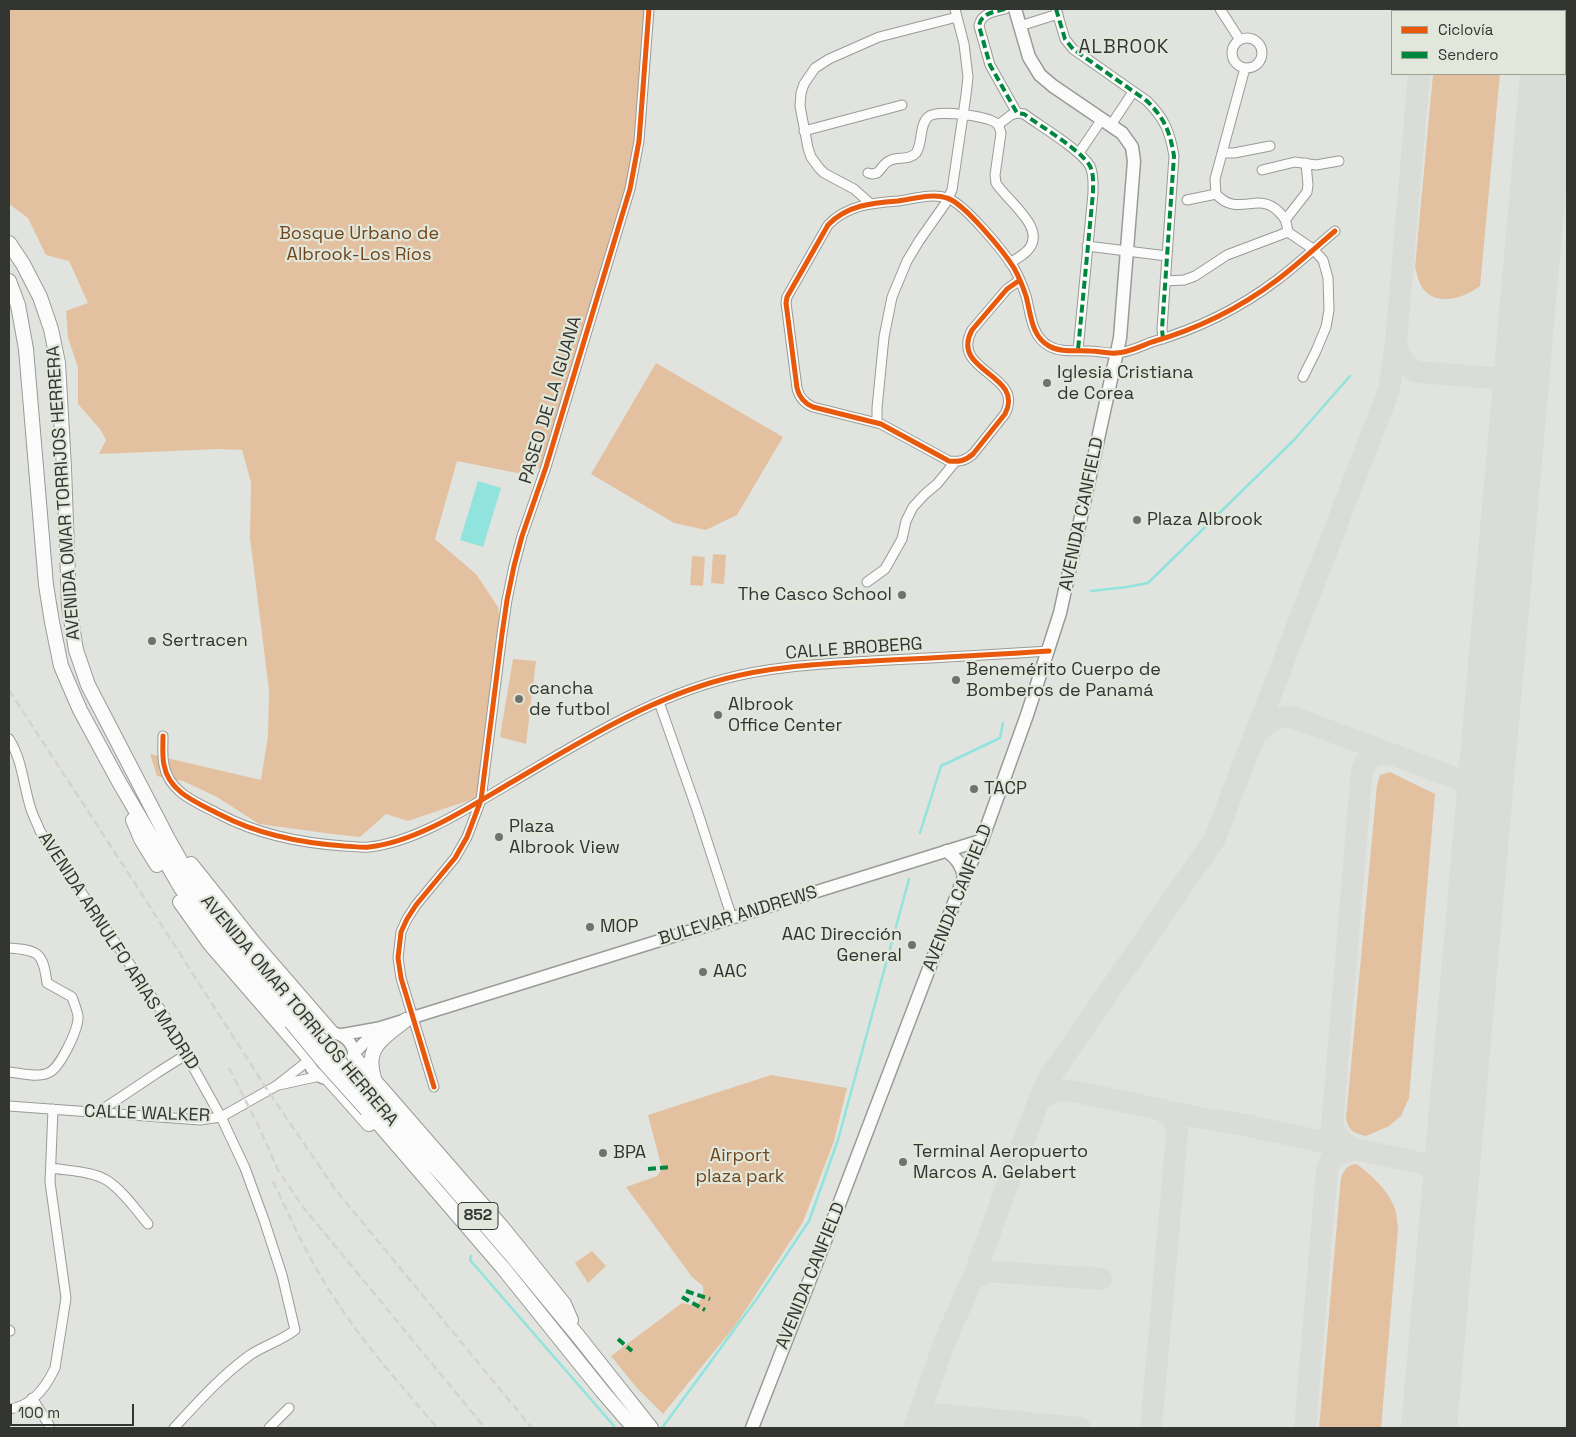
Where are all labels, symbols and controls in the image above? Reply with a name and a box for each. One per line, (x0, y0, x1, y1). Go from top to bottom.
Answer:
legend (1391, 10, 1566, 75)
text: Ciclovía (1438, 20, 1493, 39)
district label: ALBROOK (1078, 37, 1170, 59)
text: Sendero (1438, 45, 1498, 64)
park label: Bosque Urbano de Albrook-Los Ríos (279, 223, 439, 266)
street label: PASEO DE LA IGUANA (515, 314, 587, 486)
street label: AVENIDA OMAR TORRIJOS HERRERA (43, 345, 85, 641)
place label: Iglesia Cristiana de Corea (1057, 362, 1193, 404)
marker: Iglesia Cristiana de Corea (1041, 377, 1053, 389)
street label: AVENIDA CANFIELD (1055, 435, 1109, 593)
place label: Plaza Albrook (1147, 509, 1263, 531)
marker: Plaza Albrook (1131, 514, 1143, 526)
place label: The Casco School (738, 584, 892, 606)
marker: The Casco School (896, 589, 908, 601)
place label: Sertracen (162, 630, 248, 652)
street label: CALLE BROBERG (785, 633, 923, 665)
marker: Sertracen (146, 635, 158, 647)
place label: Benemérito Cuerpo de Bomberos de Panamá (966, 659, 1161, 702)
marker: Benemérito Cuerpo de Bomberos de Panamá (950, 674, 962, 686)
place label: cancha de futbol (529, 678, 610, 721)
marker: cancha de futbol (513, 693, 525, 705)
place label: Albrook Office Center (728, 694, 842, 736)
marker: Albrook Office Center (712, 709, 724, 721)
place label: TACP (984, 778, 1027, 800)
marker: TACP (968, 783, 980, 795)
place label: Plaza Albrook View (509, 816, 620, 859)
street label: AVENIDA CANFIELD (919, 821, 997, 975)
street label: AVENIDA ARNULFO ARIAS MADRID (33, 828, 203, 1074)
marker: Plaza Albrook View (493, 831, 505, 843)
street label: BULEVAR ANDREWS (656, 882, 820, 950)
street label: AVENIDA OMAR TORRIJOS HERRERA (196, 891, 402, 1131)
place label: MOP (600, 916, 638, 938)
marker: MOP (584, 921, 596, 933)
place label: AAC Dirección General (782, 924, 902, 966)
marker: AAC Dirección General (906, 939, 918, 951)
place label: AAC (713, 961, 747, 983)
marker: AAC (697, 966, 709, 978)
street label: CALLE WALKER (84, 1101, 210, 1127)
place label: Terminal Aeropuerto Marcos A. Gelabert (913, 1141, 1088, 1184)
place label: BPA (613, 1142, 646, 1164)
park label: Airport plaza park (695, 1145, 785, 1188)
marker: BPA (597, 1147, 609, 1159)
marker: Terminal Aeropuerto Marcos A. Gelabert (897, 1156, 909, 1168)
street label: AVENIDA CANFIELD (772, 1199, 850, 1353)
road number: 852 (458, 1202, 498, 1230)
scale bar (12, 1394, 136, 1426)
text: 100 m (18, 1403, 60, 1422)

